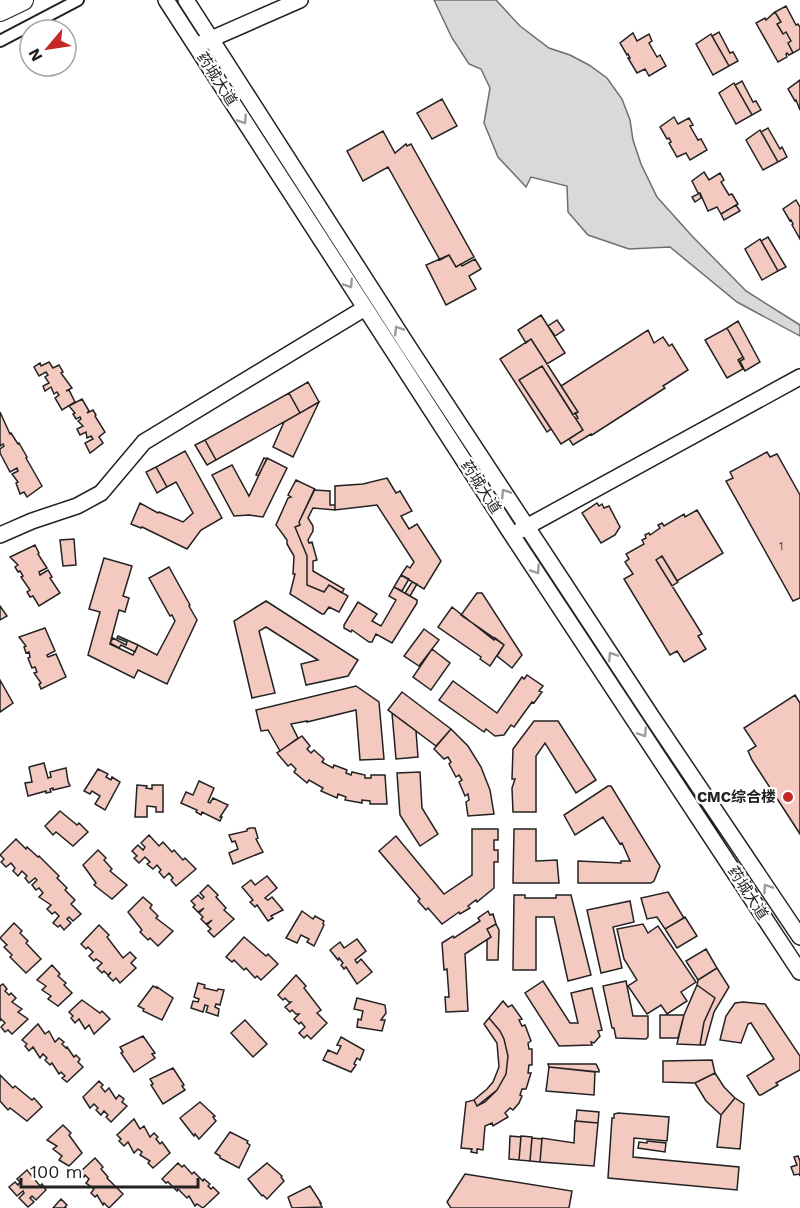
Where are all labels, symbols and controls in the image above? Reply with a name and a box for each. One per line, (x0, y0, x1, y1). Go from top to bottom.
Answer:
north arrow (18, 18, 78, 78)
text: N (24, 45, 47, 65)
street label: 药城大道 (193, 49, 241, 109)
one-way arrow (236, 114, 248, 124)
one-way arrow (342, 277, 353, 288)
one-way arrow (395, 326, 406, 337)
street label: 药城大道 (457, 457, 505, 517)
one-way arrow (502, 489, 513, 500)
house number: 1 (779, 539, 783, 553)
one-way arrow (529, 563, 540, 574)
one-way arrow (608, 652, 619, 663)
one-way arrow (636, 726, 647, 737)
place label: CMC综合楼 (697, 788, 776, 806)
marker: CMC综合楼 (781, 790, 795, 804)
street label: 药城大道 (724, 863, 772, 923)
one-way arrow (763, 884, 774, 895)
scale bar (21, 1151, 198, 1189)
text: 100 m (30, 1161, 83, 1182)

